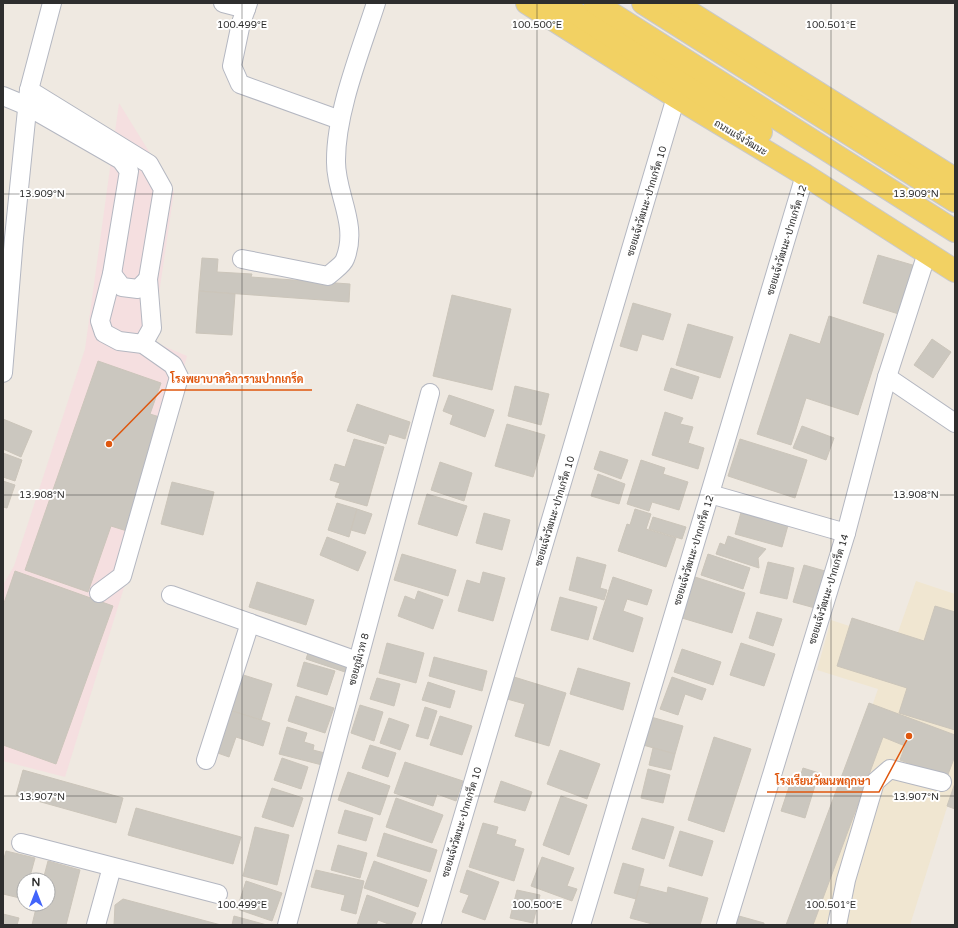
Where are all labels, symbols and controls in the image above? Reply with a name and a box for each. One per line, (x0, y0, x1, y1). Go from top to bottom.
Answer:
text: 100.499°E (217, 19, 267, 31)
text: 100.500°E (512, 19, 562, 31)
text: 100.501°E (806, 19, 856, 31)
street label: ถนนแจ้งวัฒนะ (712, 117, 770, 158)
street label: ซอยแจ้งวัฒนะ-ปากเกร็ด 10 (623, 144, 669, 258)
street label: ซอยแจ้งวัฒนะ-ปากเกร็ด 12 (763, 183, 809, 297)
text: 13.909°N (19, 188, 65, 200)
text: 13.909°N (893, 188, 939, 200)
callout: โรงพยาบาลวิภารามปากเกร็ด (162, 367, 312, 390)
text: โรงพยาบาลวิภารามปากเกร็ด (169, 371, 304, 386)
street label: ซอยแจ้งวัฒนะ-ปากเกร็ด 10 (531, 454, 577, 568)
text: 13.908°N (19, 489, 65, 501)
text: 13.908°N (893, 489, 939, 501)
street label: ซอยแจ้งวัฒนะ-ปากเกร็ด 12 (670, 493, 716, 607)
street label: ซอยแจ้งวัฒนะ-ปากเกร็ด 14 (805, 532, 851, 646)
street label: ซอยภูมิเวท 8 (346, 632, 373, 687)
street label: ซอยแจ้งวัฒนะ-ปากเกร็ด 10 (438, 765, 484, 879)
callout: โรงเรียนวัฒนพฤกษา (767, 769, 879, 792)
text: โรงเรียนวัฒนพฤกษา (774, 773, 871, 788)
text: 13.907°N (19, 791, 65, 803)
text: 13.907°N (893, 791, 939, 803)
north arrow (16, 872, 56, 912)
text: N (32, 876, 40, 889)
text: 100.499°E (217, 899, 267, 911)
text: 100.500°E (512, 899, 562, 911)
text: 100.501°E (806, 899, 856, 911)

